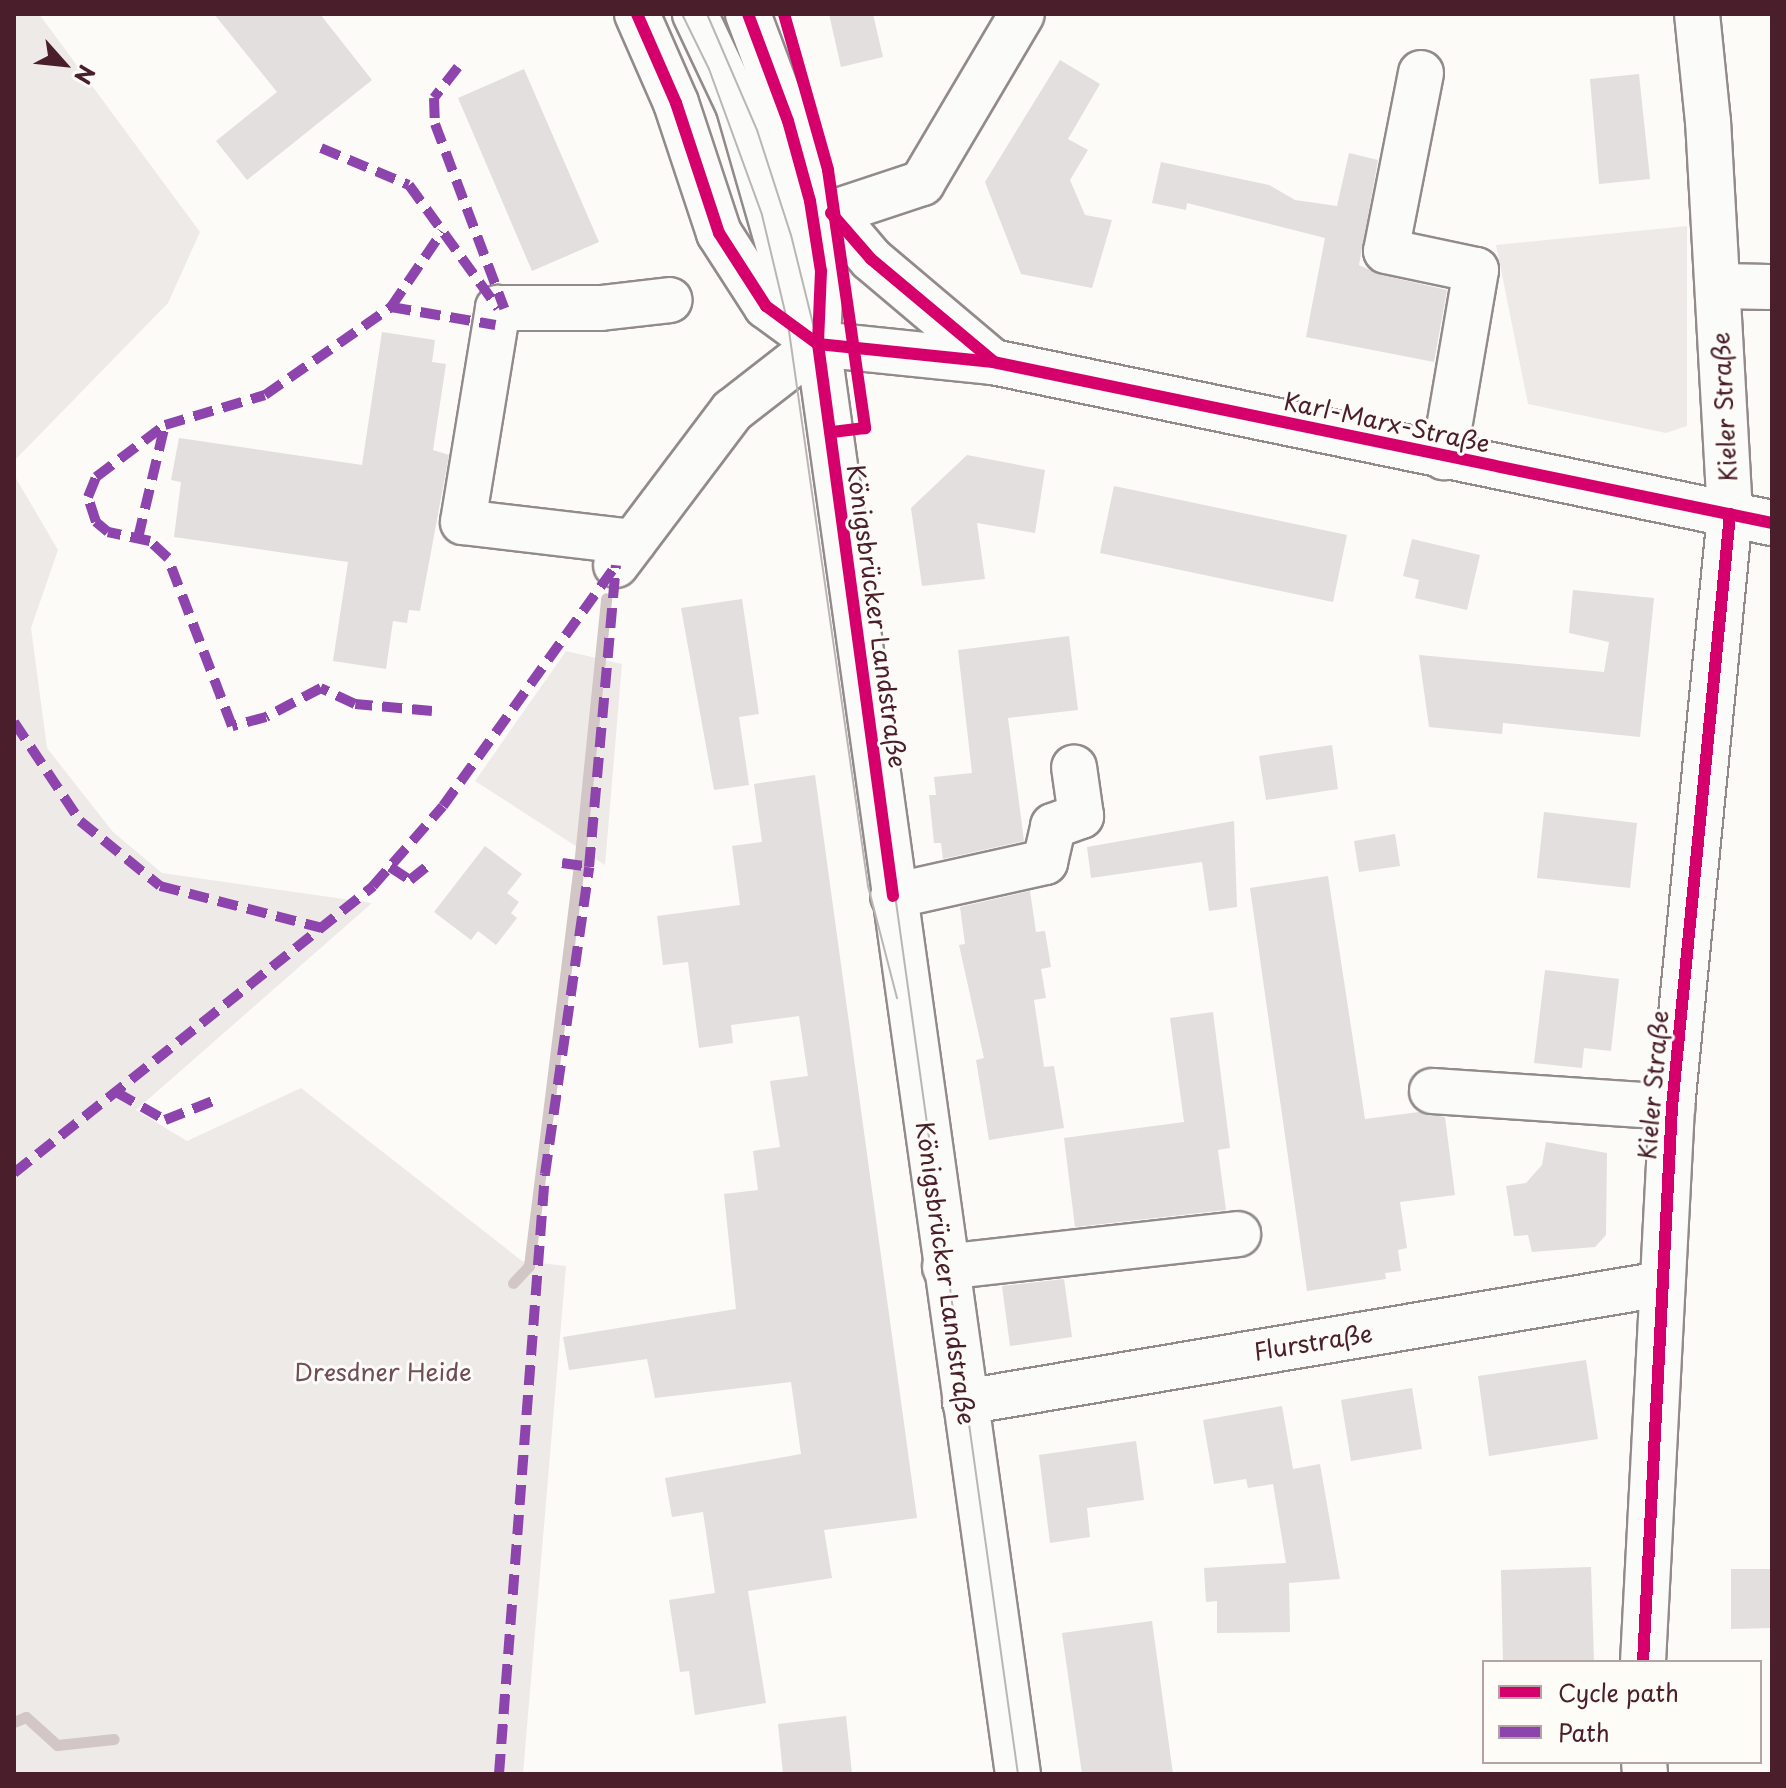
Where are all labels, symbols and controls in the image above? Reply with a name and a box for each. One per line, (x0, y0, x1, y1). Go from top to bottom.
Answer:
north arrow (24, 24, 104, 104)
text: N (67, 60, 104, 90)
street label: Kieler Straße (1706, 330, 1742, 484)
street label: Karl-Marx-Straße (1281, 386, 1493, 458)
street label: Königsbrücker Landstraße (841, 462, 913, 770)
street label: Kieler Straße (1632, 1008, 1674, 1162)
street label: Königsbrücker Landstraße (910, 1119, 982, 1427)
street label: Flurstraße (1251, 1318, 1375, 1366)
park label: Dresdner Heide (295, 1358, 471, 1386)
legend (1482, 1660, 1762, 1764)
text: Cycle path (1558, 1674, 1679, 1710)
text: Path (1558, 1714, 1610, 1750)

